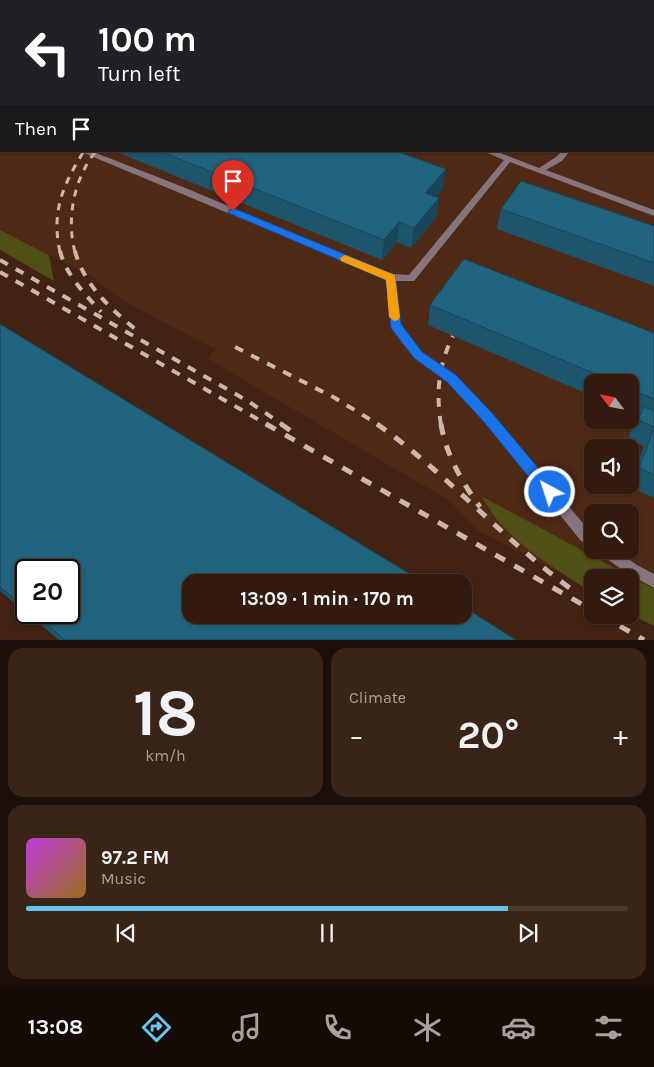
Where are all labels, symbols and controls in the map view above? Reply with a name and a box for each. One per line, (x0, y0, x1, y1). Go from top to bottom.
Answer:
text: 100 m (98, 19, 197, 60)
icon: left (15, 20, 80, 85)
text: Turn left (98, 61, 181, 87)
icon: arrive (67, 115, 95, 143)
text: Then (15, 118, 57, 140)
pin (212, 160, 254, 211)
icon: arrive (219, 167, 247, 195)
north arrow (584, 374, 639, 429)
map controls (584, 374, 639, 624)
button: sound (584, 439, 639, 494)
position arrow (523, 465, 575, 517)
button: search (584, 504, 639, 559)
speed limit sign: 20 (15, 559, 80, 624)
button: layers (584, 569, 639, 624)
text: 13:09 · 1 min · 170 m (240, 588, 414, 610)
text: 18 (133, 675, 198, 751)
text: Climate (349, 688, 406, 707)
text: 20° (458, 713, 519, 758)
text: − (349, 719, 364, 752)
text: + (613, 719, 628, 752)
text: km/h (145, 746, 186, 765)
text: 97.2 FM (101, 847, 169, 869)
text: Music (101, 869, 146, 888)
icon: previous (112, 919, 140, 947)
icon: pause (313, 919, 341, 947)
icon: next (514, 919, 542, 947)
icon: directions (139, 1010, 174, 1045)
icon: music (229, 1010, 264, 1045)
icon: phone (320, 1010, 355, 1045)
icon: climate (410, 1010, 445, 1045)
icon: car (501, 1010, 536, 1045)
icon: filters (591, 1010, 626, 1045)
text: 13:08 (28, 1014, 83, 1040)

